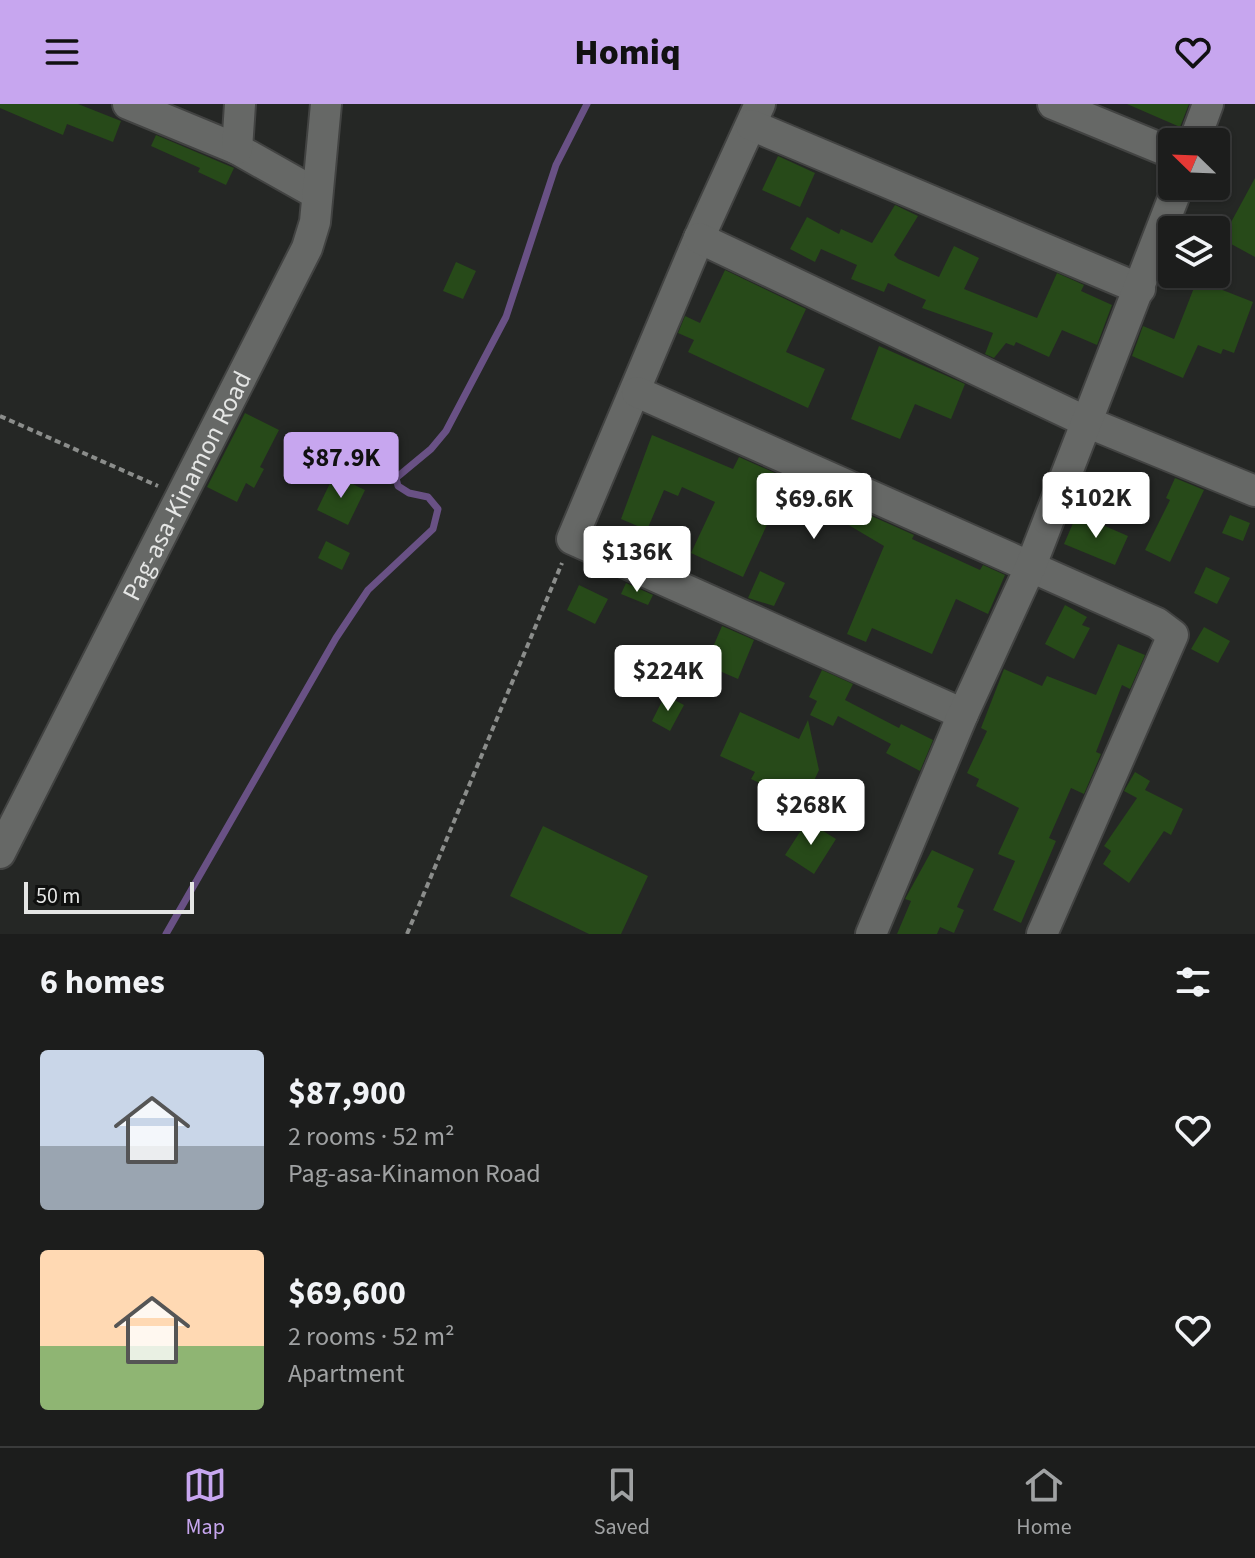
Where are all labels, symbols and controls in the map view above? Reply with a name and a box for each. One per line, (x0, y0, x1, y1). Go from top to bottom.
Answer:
text: Homiq (574, 27, 681, 78)
icon: menu (40, 30, 84, 74)
icon: heart (1171, 30, 1215, 74)
north arrow (1158, 128, 1230, 200)
map controls (1158, 128, 1230, 288)
button: layers (1158, 216, 1230, 288)
street label: Pag-asa-Kinamon Road (113, 364, 260, 607)
pin: $87.9K (276, 432, 406, 500)
text: $87.9K (302, 439, 380, 476)
pin: $102K (1040, 472, 1152, 540)
pin: $69.6K (749, 473, 879, 541)
text: $102K (1061, 479, 1131, 516)
text: $69.6K (775, 480, 853, 517)
pin: $136K (581, 526, 693, 594)
text: $136K (602, 533, 672, 570)
pin: $224K (612, 645, 724, 713)
text: $224K (633, 652, 703, 689)
pin: $268K (755, 779, 867, 847)
text: $268K (776, 786, 846, 823)
scale bar (24, 878, 194, 914)
text: 50 m (36, 880, 81, 912)
text: 6 homes (40, 958, 165, 1007)
icon: filters (1171, 960, 1215, 1004)
text: $87,900 (288, 1069, 406, 1118)
icon: home (104, 1082, 200, 1178)
icon: heart (1171, 1108, 1215, 1152)
text: 2 rooms · 52 m² (288, 1118, 455, 1155)
text: Pag-asa-Kinamon Road (288, 1155, 541, 1192)
text: $69,600 (288, 1269, 406, 1318)
icon: home (104, 1282, 200, 1378)
icon: heart (1171, 1308, 1215, 1352)
text: 2 rooms · 52 m² (288, 1318, 455, 1355)
text: Apartment (288, 1355, 405, 1392)
tab: Map (183, 1463, 227, 1543)
tab: Saved (594, 1463, 650, 1543)
tab: Home (1016, 1463, 1072, 1543)

